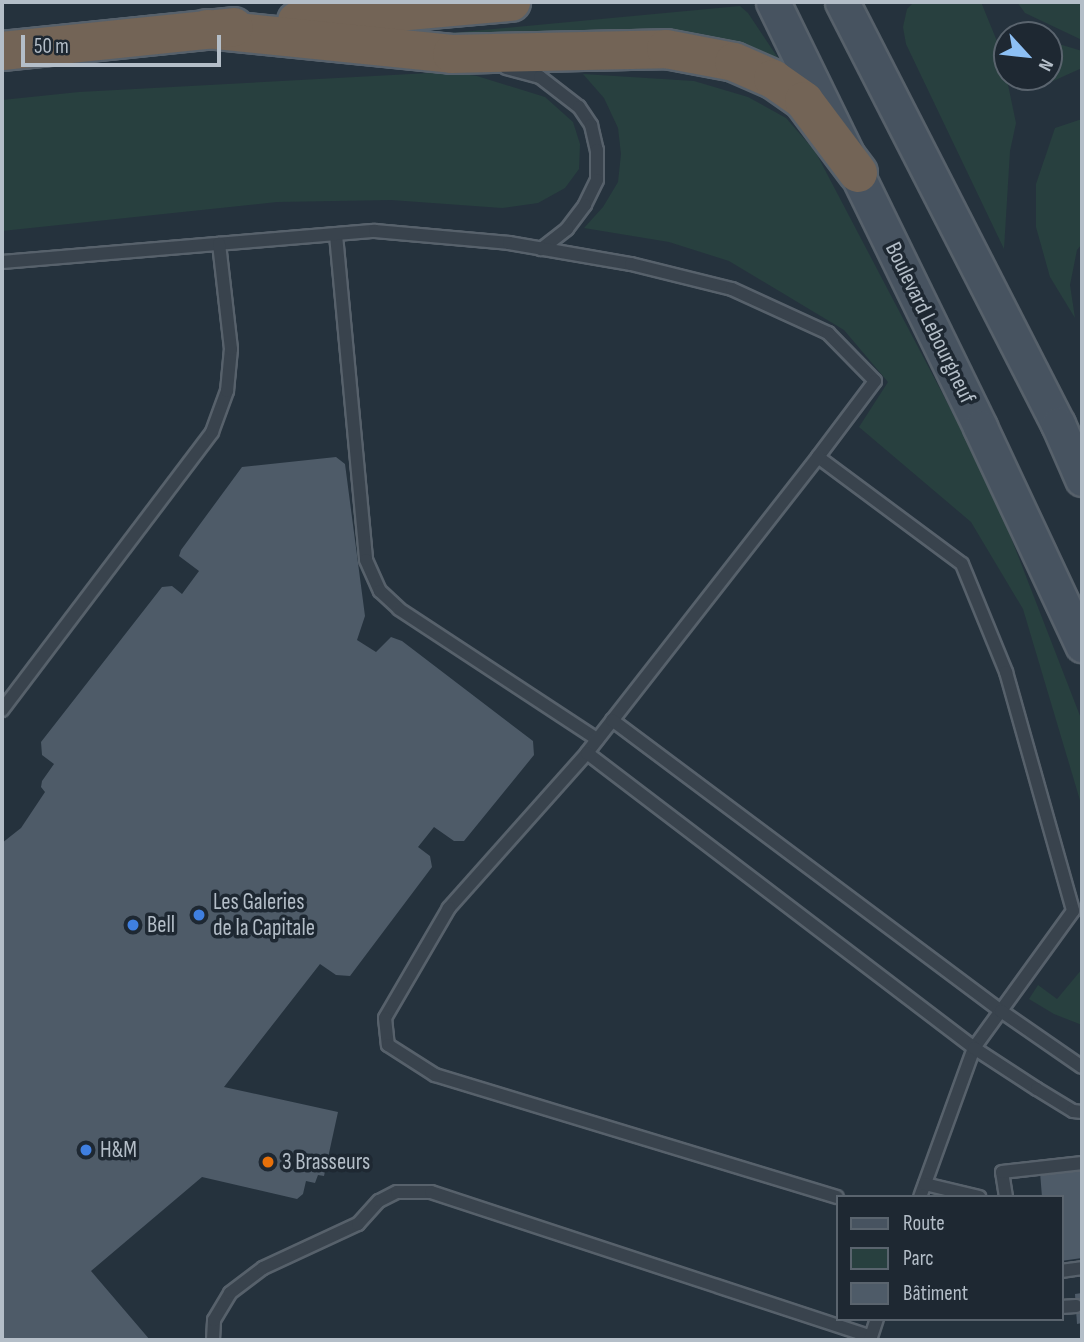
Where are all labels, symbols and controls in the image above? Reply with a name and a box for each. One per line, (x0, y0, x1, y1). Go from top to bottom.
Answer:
scale bar (24, 21, 224, 65)
north arrow (993, 21, 1063, 91)
text: 50 m (34, 34, 69, 59)
text: N (1033, 55, 1058, 75)
street label: Boulevard Lebourgneuf (879, 238, 981, 408)
place label: Les Galeries de la Capitale (213, 888, 315, 942)
marker: Les Galeries de la Capitale (191, 907, 207, 923)
place label: Bell (147, 911, 175, 939)
marker: Bell (125, 917, 141, 933)
place label: H&M (100, 1136, 137, 1164)
marker: H&M (78, 1142, 94, 1158)
place label: 3 Brasseurs (282, 1148, 370, 1176)
marker: 3 Brasseurs (260, 1154, 276, 1170)
legend (836, 1195, 1063, 1321)
text: Route (903, 1211, 945, 1236)
text: Parc (903, 1246, 934, 1271)
text: Bâtiment (903, 1281, 968, 1306)

